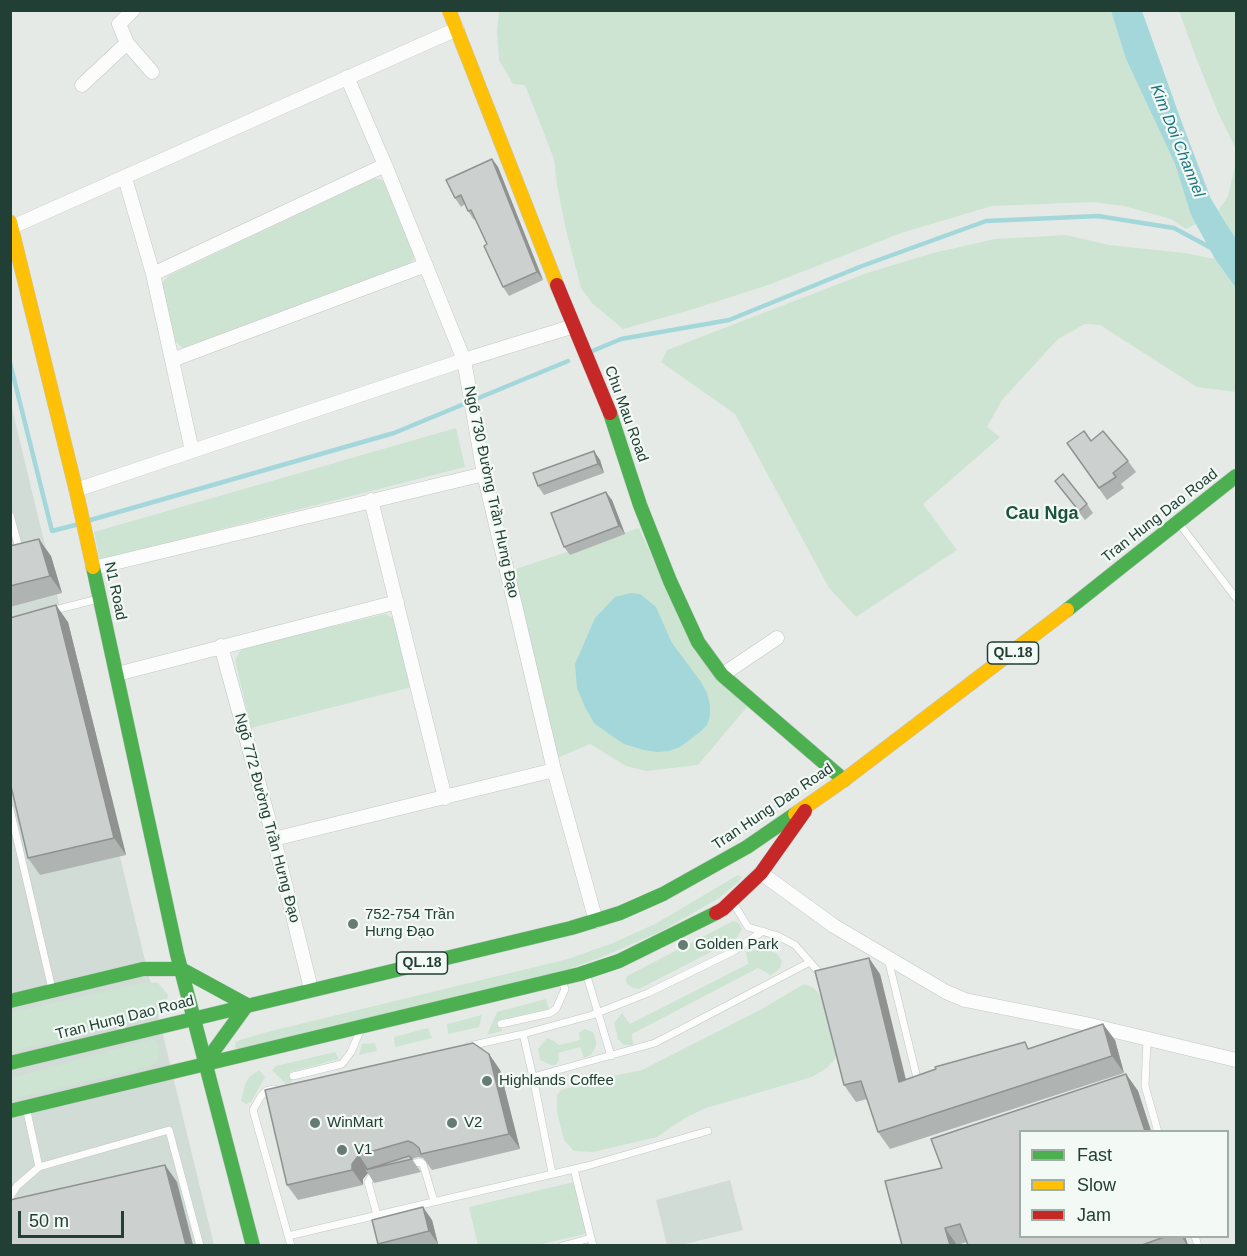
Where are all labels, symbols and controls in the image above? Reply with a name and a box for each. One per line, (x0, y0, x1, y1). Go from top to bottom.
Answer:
water label: Kim Doi Channel (1146, 82, 1208, 200)
street label: Chu Mau Road (600, 364, 652, 464)
street label: Ngõ 730 Đường Trần Hưng Đạo (460, 384, 522, 600)
street label: Tran Hung Dao Road (1099, 465, 1221, 567)
district label: Cau Nga (1005, 503, 1079, 525)
street label: N1 Road (100, 560, 130, 622)
road number: QL.18 (988, 642, 1038, 664)
street label: Ngõ 772 Đường Trần Hưng Đạo (230, 711, 304, 925)
street label: Tran Hung Dao Road (709, 760, 837, 854)
place label: 752-754 Trần Hưng Đạo (365, 906, 455, 941)
marker: 752-754 Trần Hưng Đạo (346, 917, 360, 931)
place label: Golden Park (695, 936, 778, 954)
marker: Golden Park (676, 938, 690, 952)
road number: QL.18 (396, 952, 448, 974)
street label: Tran Hung Dao Road (54, 992, 196, 1044)
place label: Highlands Coffee (499, 1072, 614, 1090)
marker: Highlands Coffee (480, 1074, 494, 1088)
place label: WinMart (327, 1114, 383, 1132)
place label: V2 (464, 1114, 482, 1132)
marker: WinMart (308, 1116, 322, 1130)
marker: V2 (445, 1116, 459, 1130)
legend (1019, 1130, 1229, 1238)
place label: V1 (354, 1141, 372, 1159)
marker: V1 (335, 1143, 349, 1157)
text: Fast (1077, 1145, 1112, 1165)
text: Slow (1077, 1175, 1116, 1195)
scale bar (21, 1199, 128, 1237)
text: Jam (1077, 1205, 1111, 1225)
text: 50 m (29, 1211, 69, 1231)

